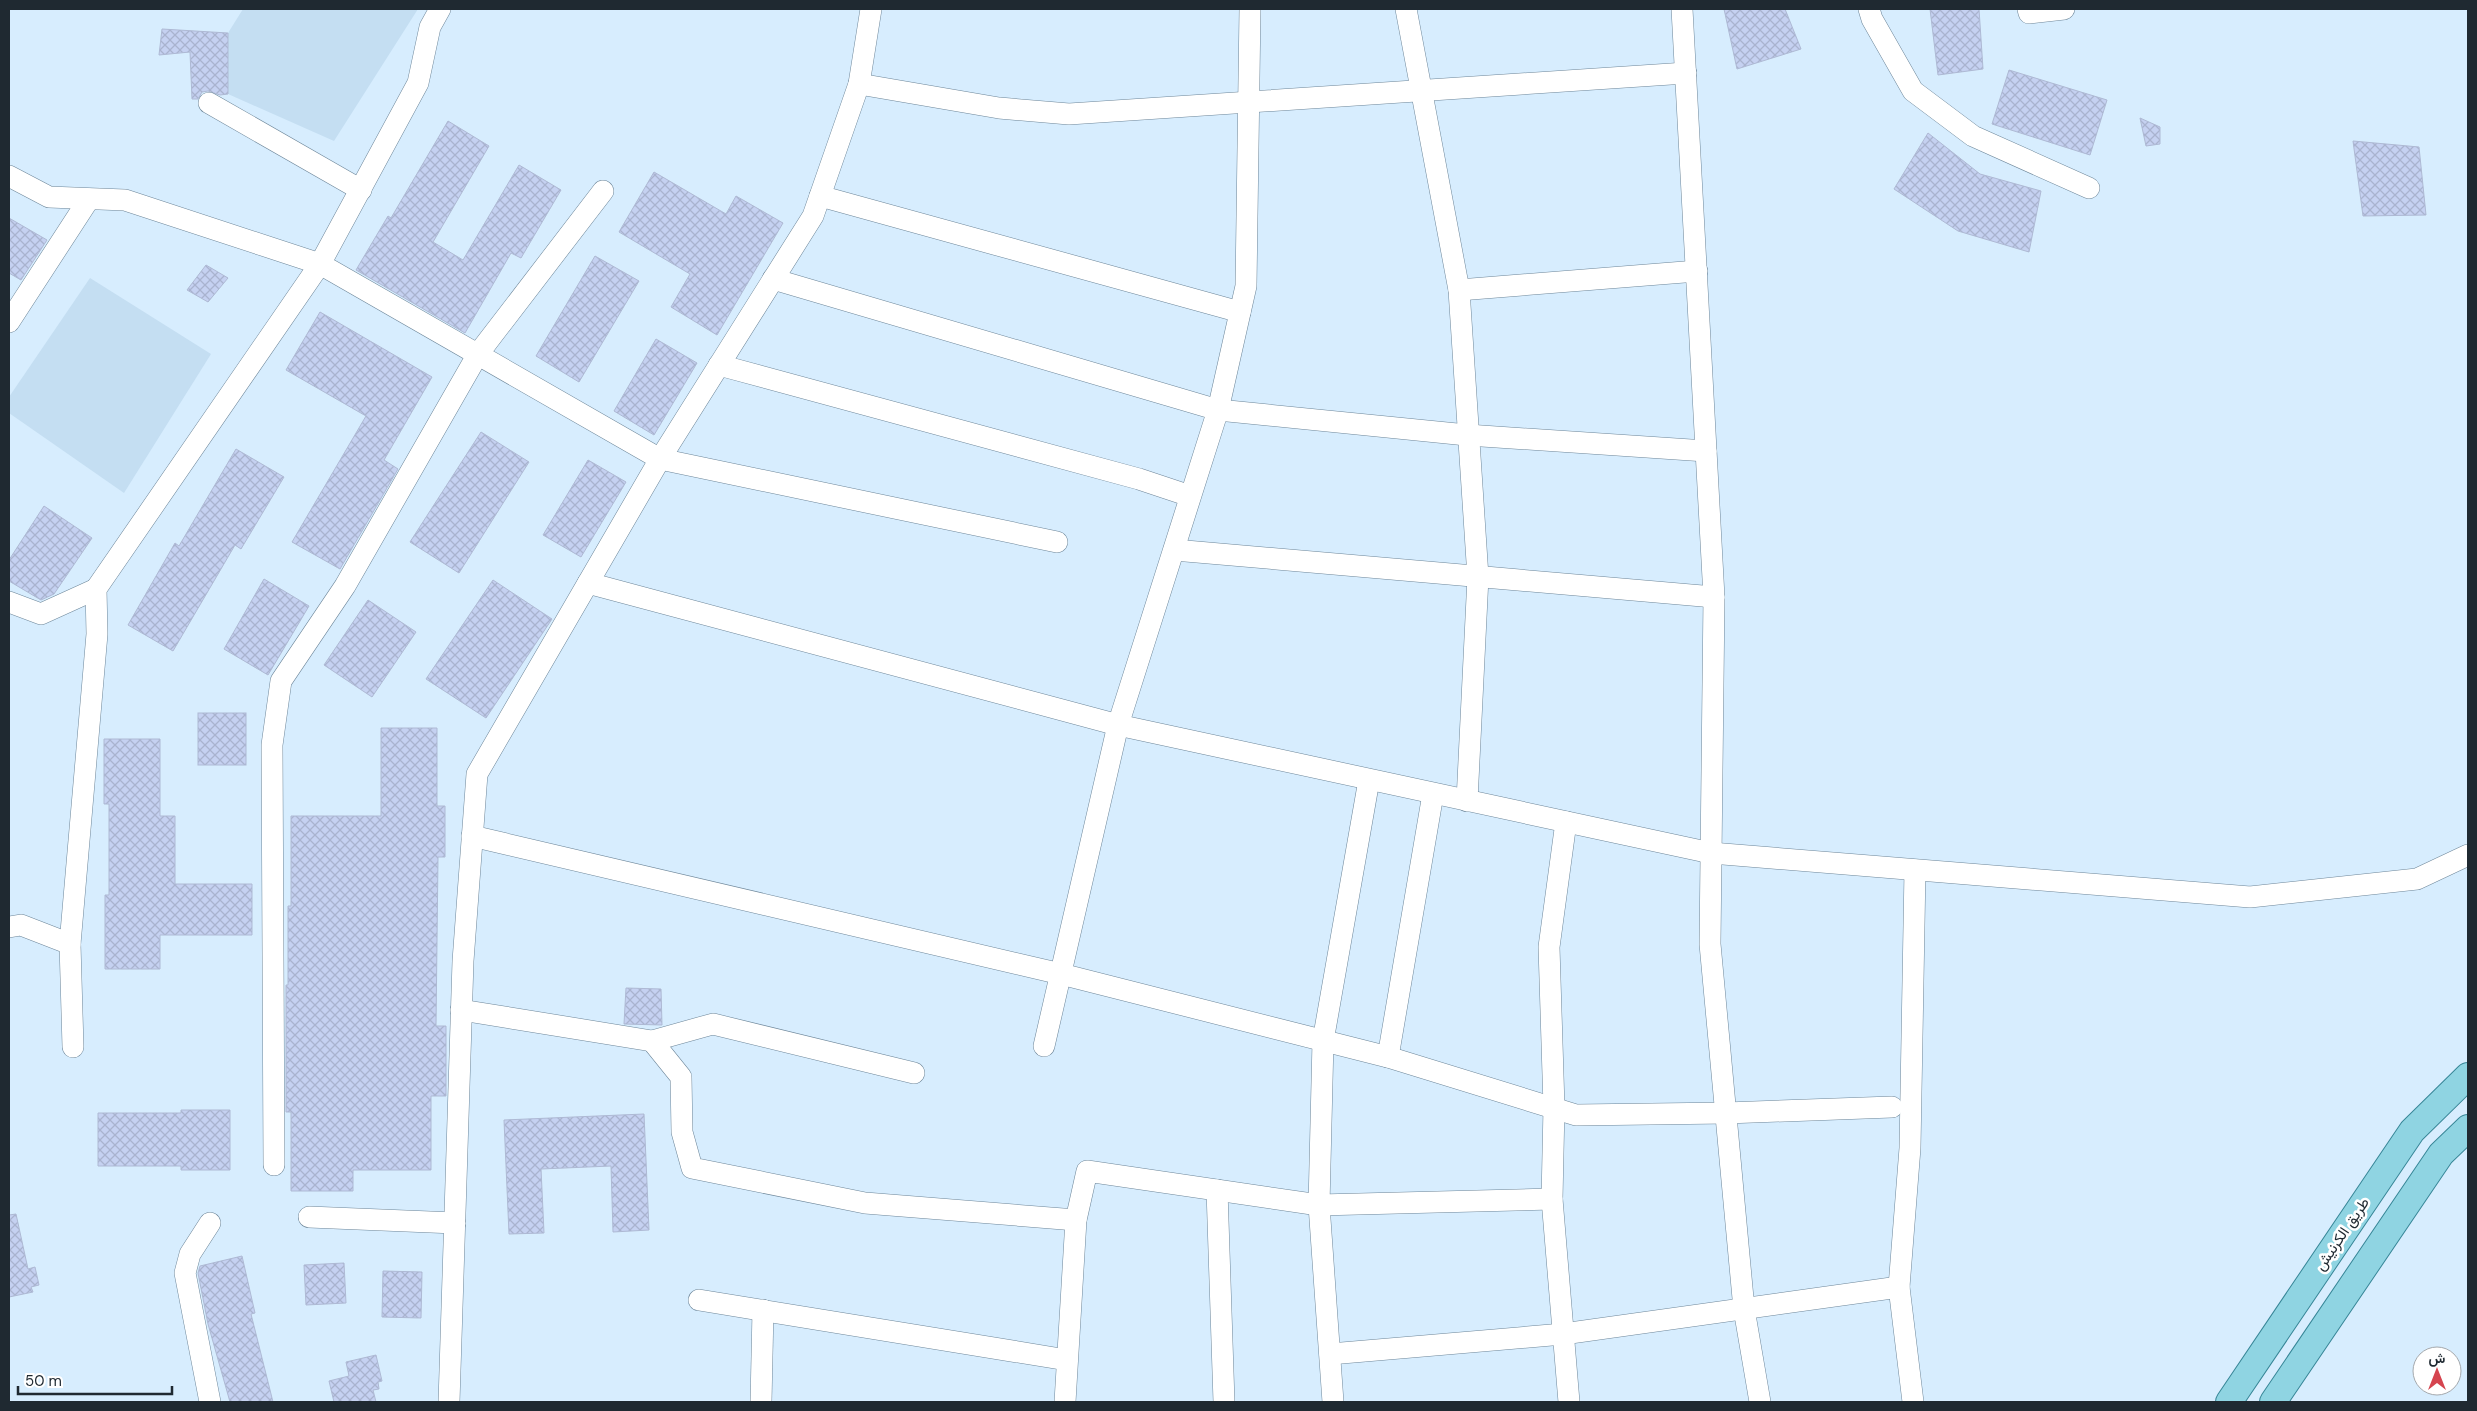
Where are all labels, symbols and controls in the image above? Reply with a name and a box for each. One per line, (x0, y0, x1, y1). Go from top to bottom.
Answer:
street label: طريق الكرنيش (2310, 1193, 2374, 1275)
north arrow (2412, 1346, 2462, 1396)
text: ش (2429, 1349, 2446, 1367)
scale bar (18, 1364, 171, 1396)
text: 50 m (25, 1371, 62, 1391)

